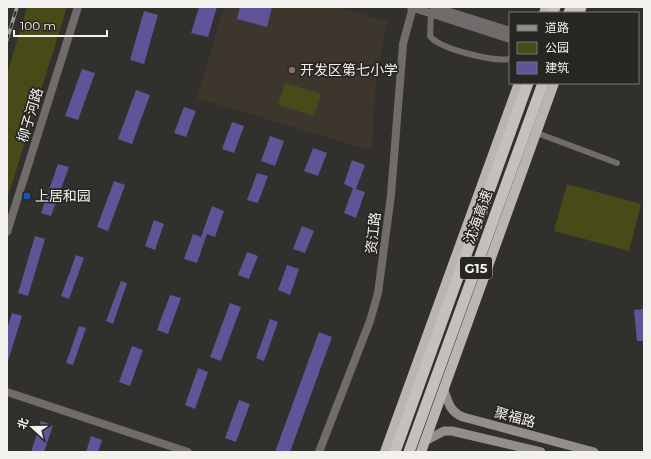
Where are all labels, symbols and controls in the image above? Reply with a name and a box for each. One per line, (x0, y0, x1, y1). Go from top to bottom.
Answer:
scale bar (14, 12, 107, 38)
legend (509, 12, 639, 84)
text: 100 m (20, 18, 56, 33)
text: 道路 (545, 20, 569, 35)
text: 公园 (545, 40, 569, 55)
text: 建筑 (545, 60, 569, 75)
place label: 开发区第七小学 (300, 61, 398, 79)
marker: 开发区第七小学 (287, 65, 297, 75)
street label: 柳子河路 (13, 86, 47, 144)
place label: 上居和园 (35, 187, 91, 205)
street label: 沈海高速 (460, 188, 496, 246)
marker: 上居和园 (22, 191, 32, 201)
street label: 资江路 (362, 211, 384, 255)
road number: G15 (460, 257, 492, 279)
street label: 聚福路 (492, 403, 538, 431)
north arrow (12, 407, 52, 447)
text: 北 (14, 416, 31, 431)

